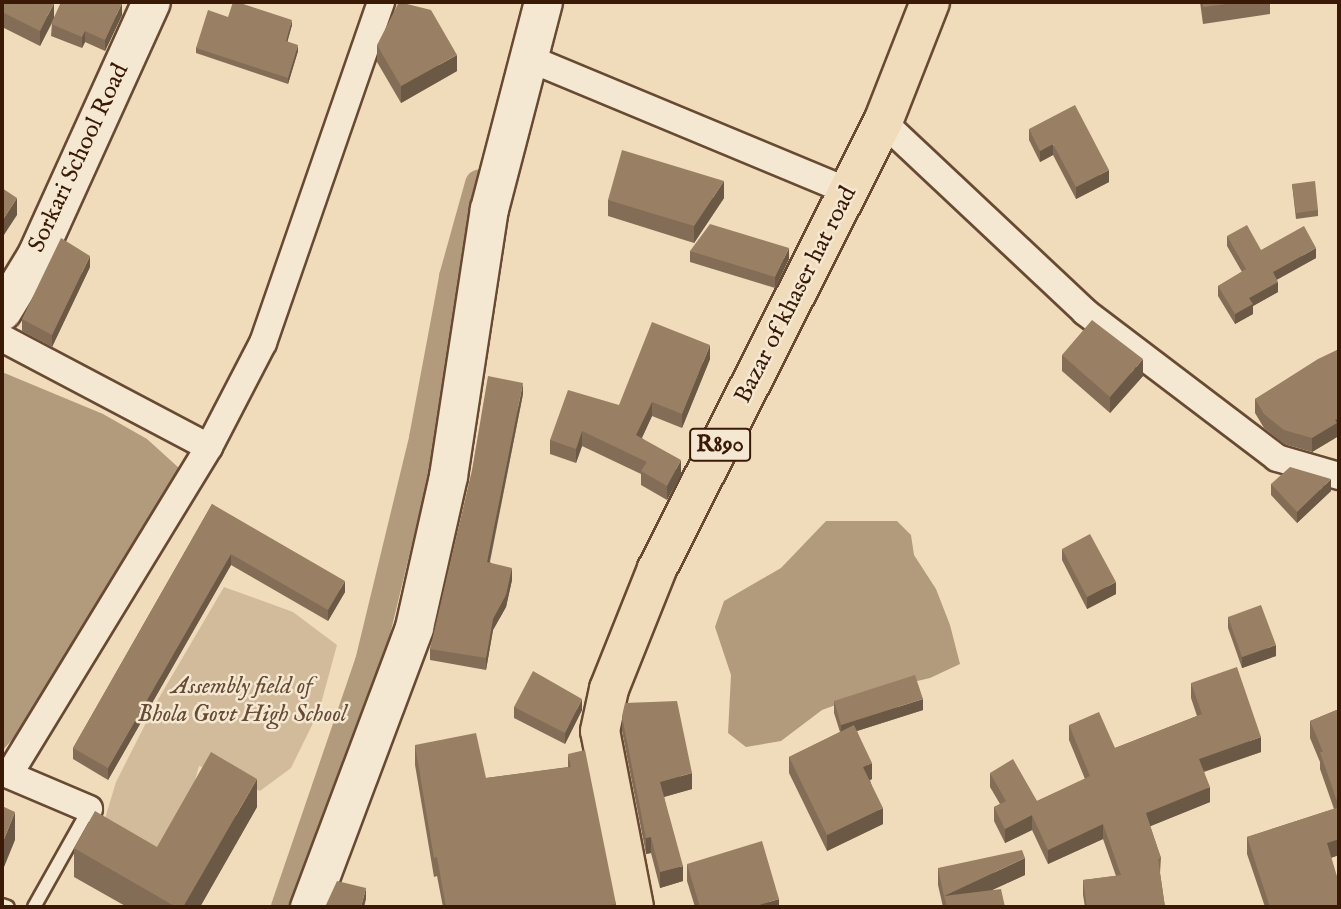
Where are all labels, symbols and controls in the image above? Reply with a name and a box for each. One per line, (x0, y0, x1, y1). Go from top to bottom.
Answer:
street label: Sorkari School Road (23, 59, 135, 257)
street label: Bazar of khaser hat road (729, 182, 863, 408)
road number: R890 (688, 426, 752, 464)
park label: Assembly field of Bhola Govt High School (137, 673, 347, 729)

